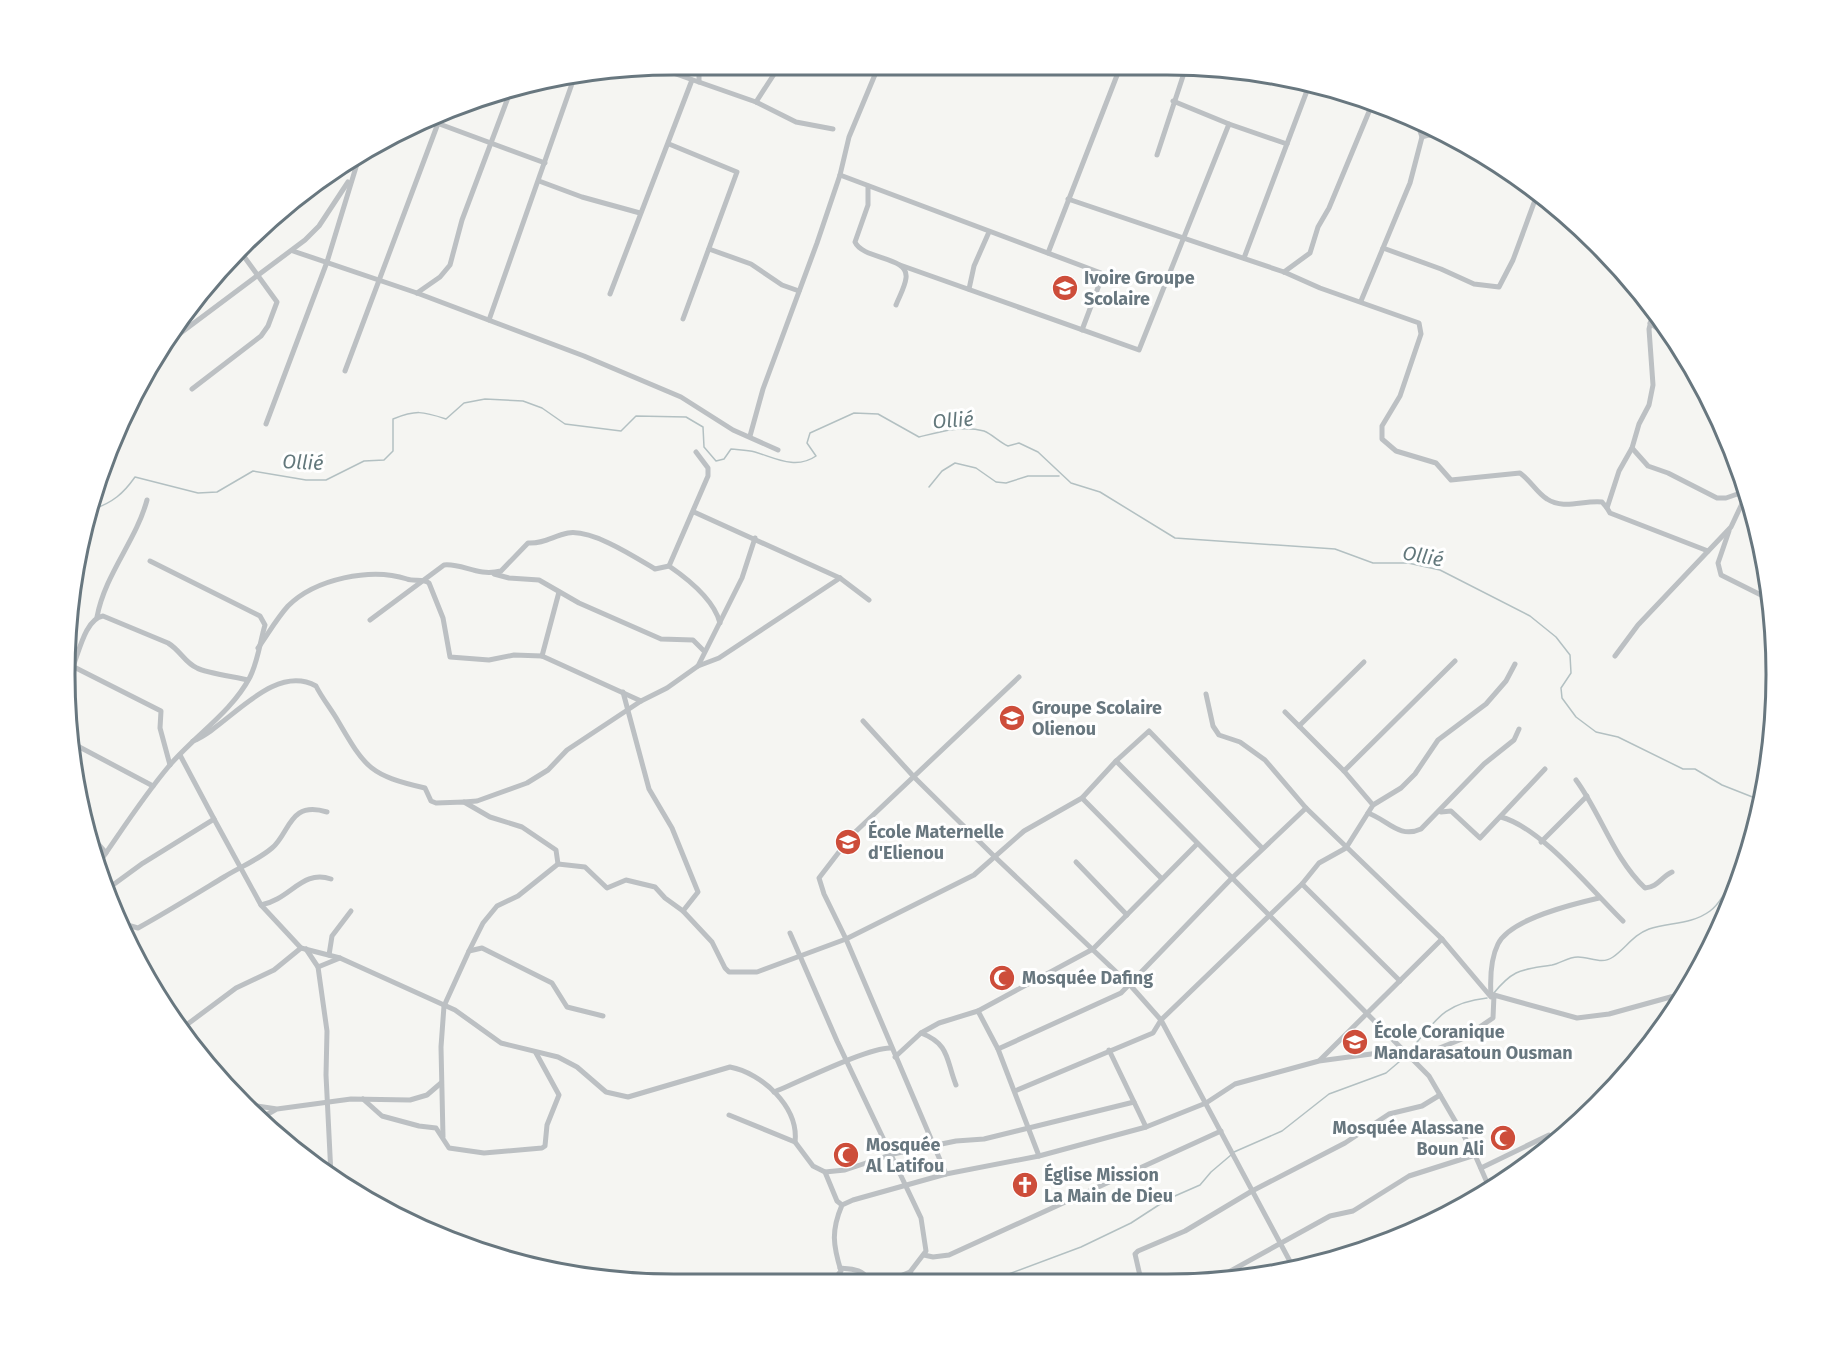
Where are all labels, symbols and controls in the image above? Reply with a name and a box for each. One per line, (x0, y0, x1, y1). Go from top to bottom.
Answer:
place label: Ivoire Groupe Scolaire (1084, 267, 1195, 310)
school or university icon: Ivoire Groupe Scolaire (1050, 273, 1080, 303)
water label: Ollié (932, 407, 974, 433)
water label: Ollié (282, 449, 324, 475)
water label: Ollié (1401, 540, 1445, 572)
place label: Groupe Scolaire Olienou (1032, 697, 1162, 740)
school or university icon: Groupe Scolaire Olienou (997, 703, 1027, 733)
place label: École Maternelle d'Elienou (868, 820, 1004, 864)
school or university icon: École Maternelle d'Elienou (833, 827, 863, 857)
mosque icon: Mosquée Dafing (987, 963, 1017, 993)
place label: Mosquée Dafing (1022, 967, 1153, 989)
place label: École Coranique Mandarasatoun Ousman (1374, 1020, 1573, 1064)
school or university icon: École Coranique Mandarasatoun Ousman (1340, 1027, 1370, 1057)
place label: Mosquée Alassane Boun Ali (1333, 1117, 1484, 1160)
mosque icon: Mosquée Alassane Boun Ali (1488, 1123, 1518, 1153)
place label: Mosquée Al Latifou (865, 1134, 944, 1177)
mosque icon: Mosquée Al Latifou (831, 1140, 861, 1170)
place label: Église Mission La Main de Dieu (1044, 1163, 1173, 1207)
church icon: Église Mission La Main de Dieu (1010, 1170, 1040, 1200)

